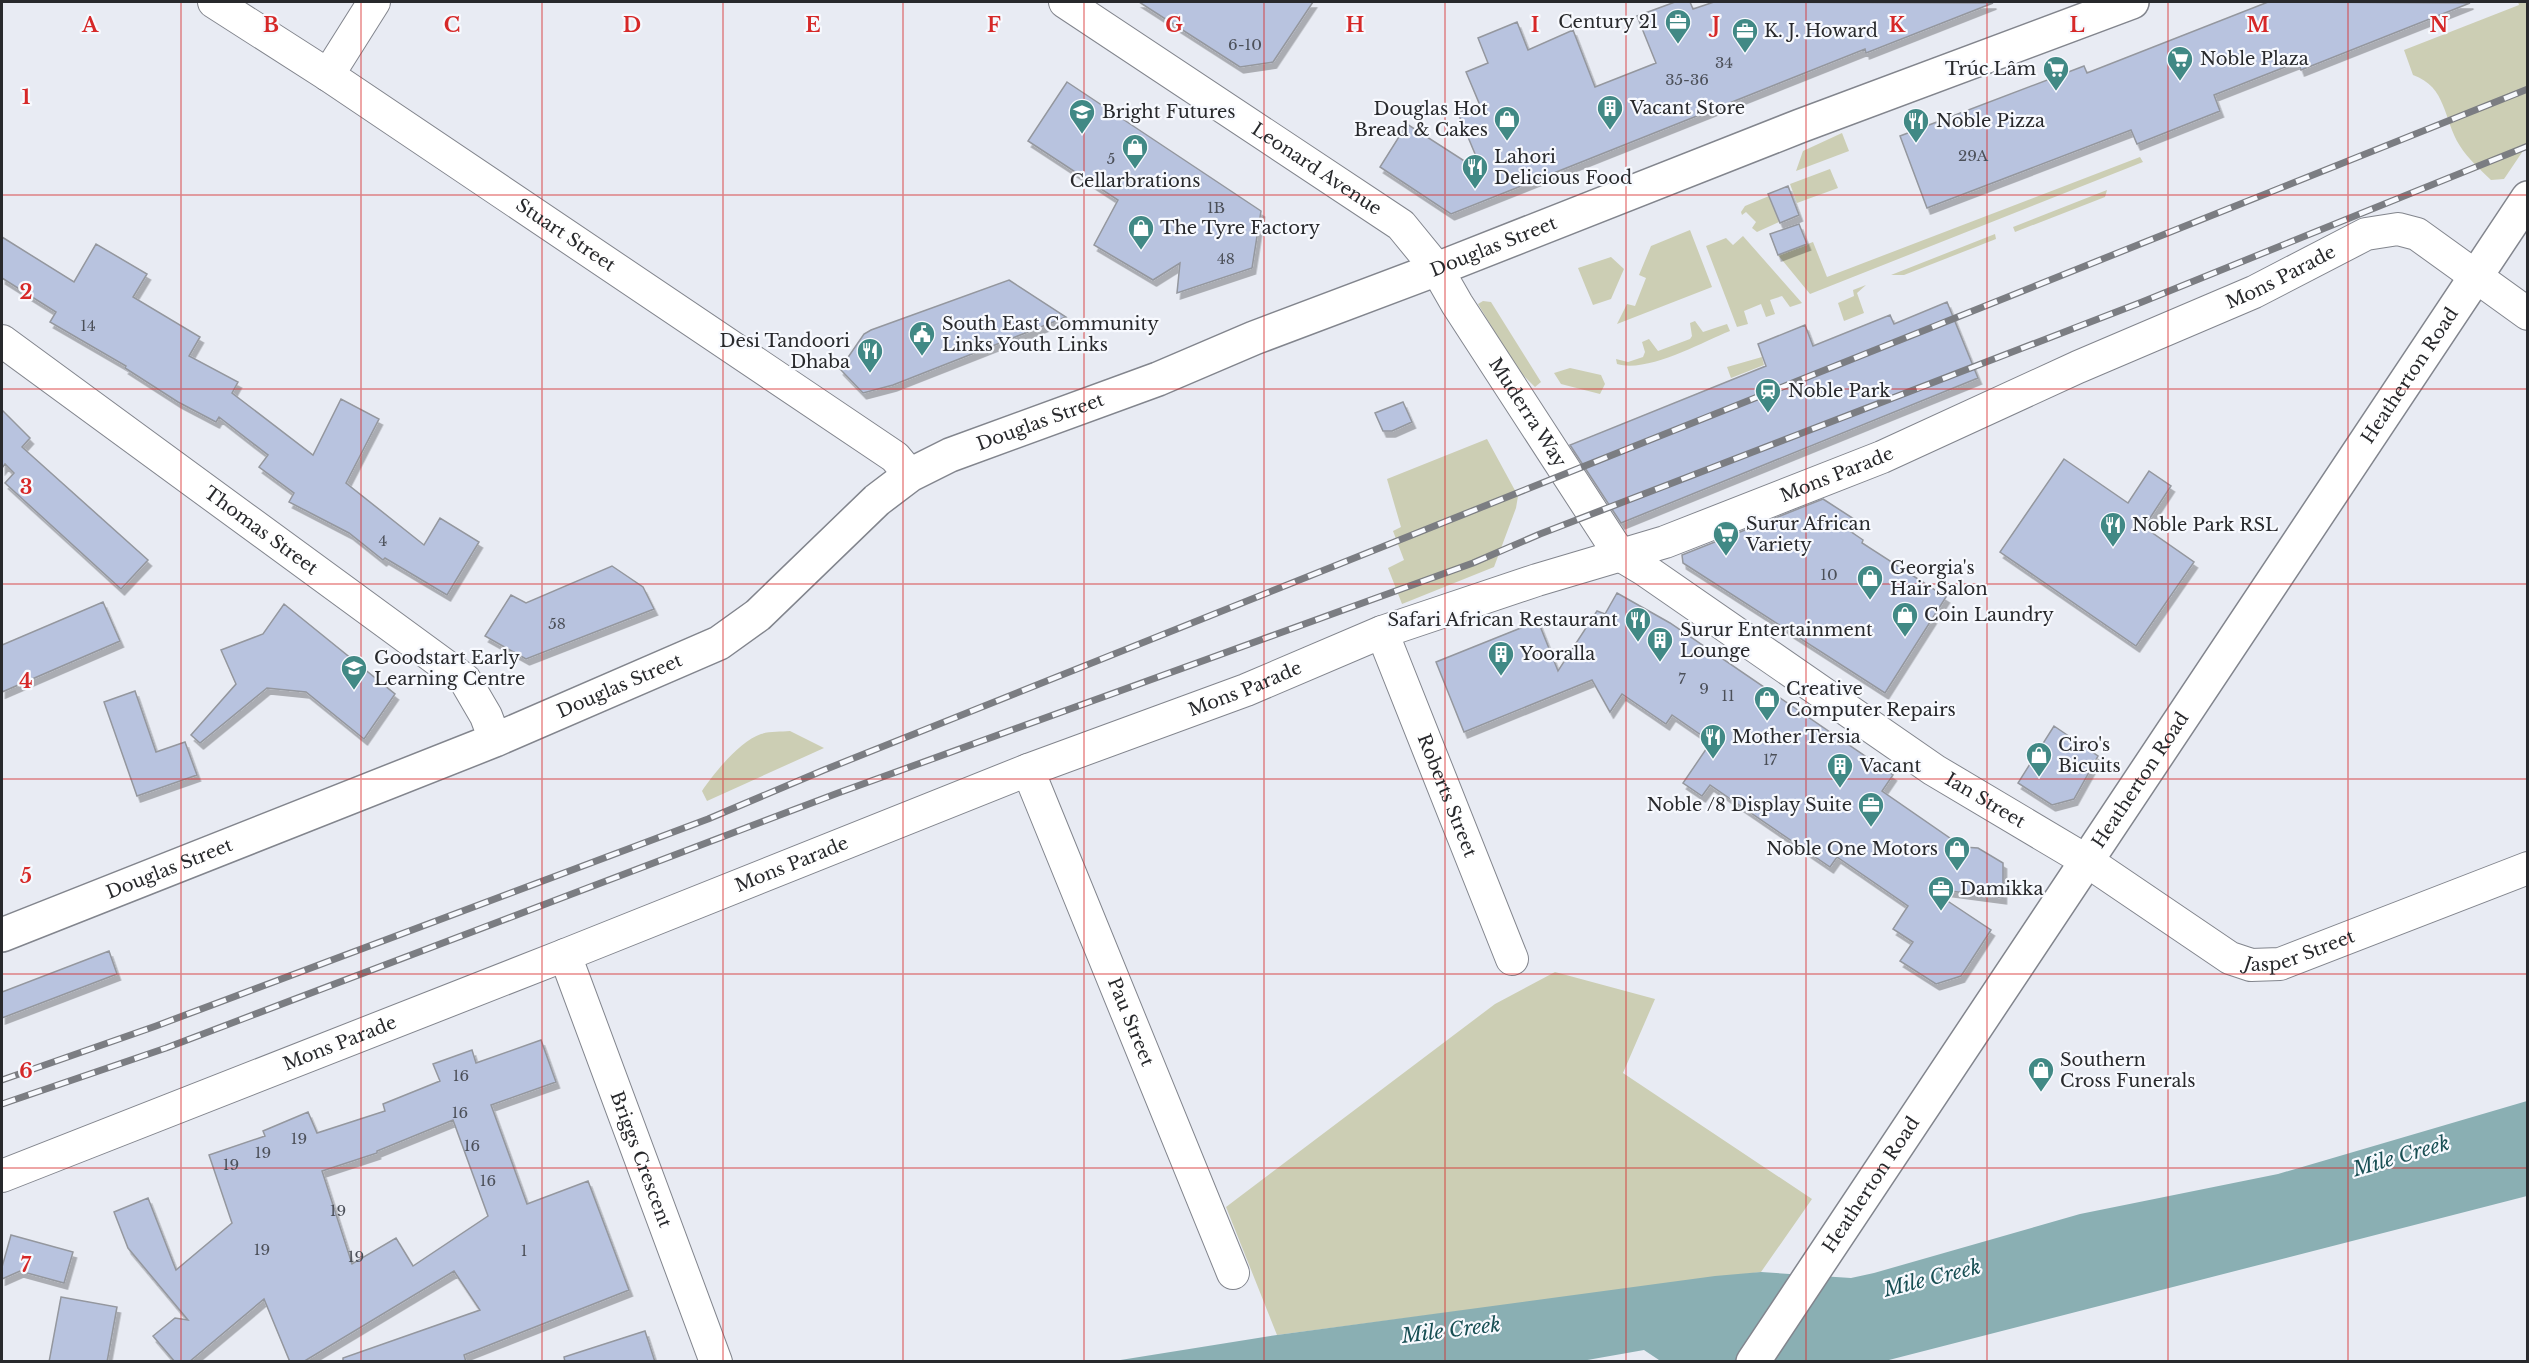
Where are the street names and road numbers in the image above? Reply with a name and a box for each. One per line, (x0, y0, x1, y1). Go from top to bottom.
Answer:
street label: Leonard Avenue (1248, 118, 1386, 220)
street label: Stuart Street (512, 194, 620, 277)
street label: Douglas Street (1427, 212, 1560, 282)
street label: Mons Parade (2223, 241, 2339, 314)
street label: Heatherton Road (2357, 303, 2463, 448)
street label: Muderra Way (1484, 354, 1571, 472)
street label: Douglas Street (974, 389, 1107, 455)
street label: Mons Parade (1777, 442, 1897, 507)
street label: Thomas Street (200, 482, 322, 580)
street label: Douglas Street (554, 649, 686, 723)
street label: Mons Parade (1185, 657, 1305, 721)
street label: Heatherton Road (2087, 708, 2194, 852)
street label: Roberts Street (1413, 731, 1481, 861)
street label: Ian Street (1941, 768, 2029, 833)
street label: Mons Parade (732, 832, 851, 897)
street label: Douglas Street (103, 834, 236, 904)
street label: Jasper Street (2239, 925, 2358, 976)
street label: Pau Street (1103, 974, 1159, 1070)
street label: Mons Parade (280, 1011, 400, 1076)
street label: Briggs Crescent (605, 1088, 676, 1231)
street label: Heatherton Road (1818, 1113, 1924, 1257)

